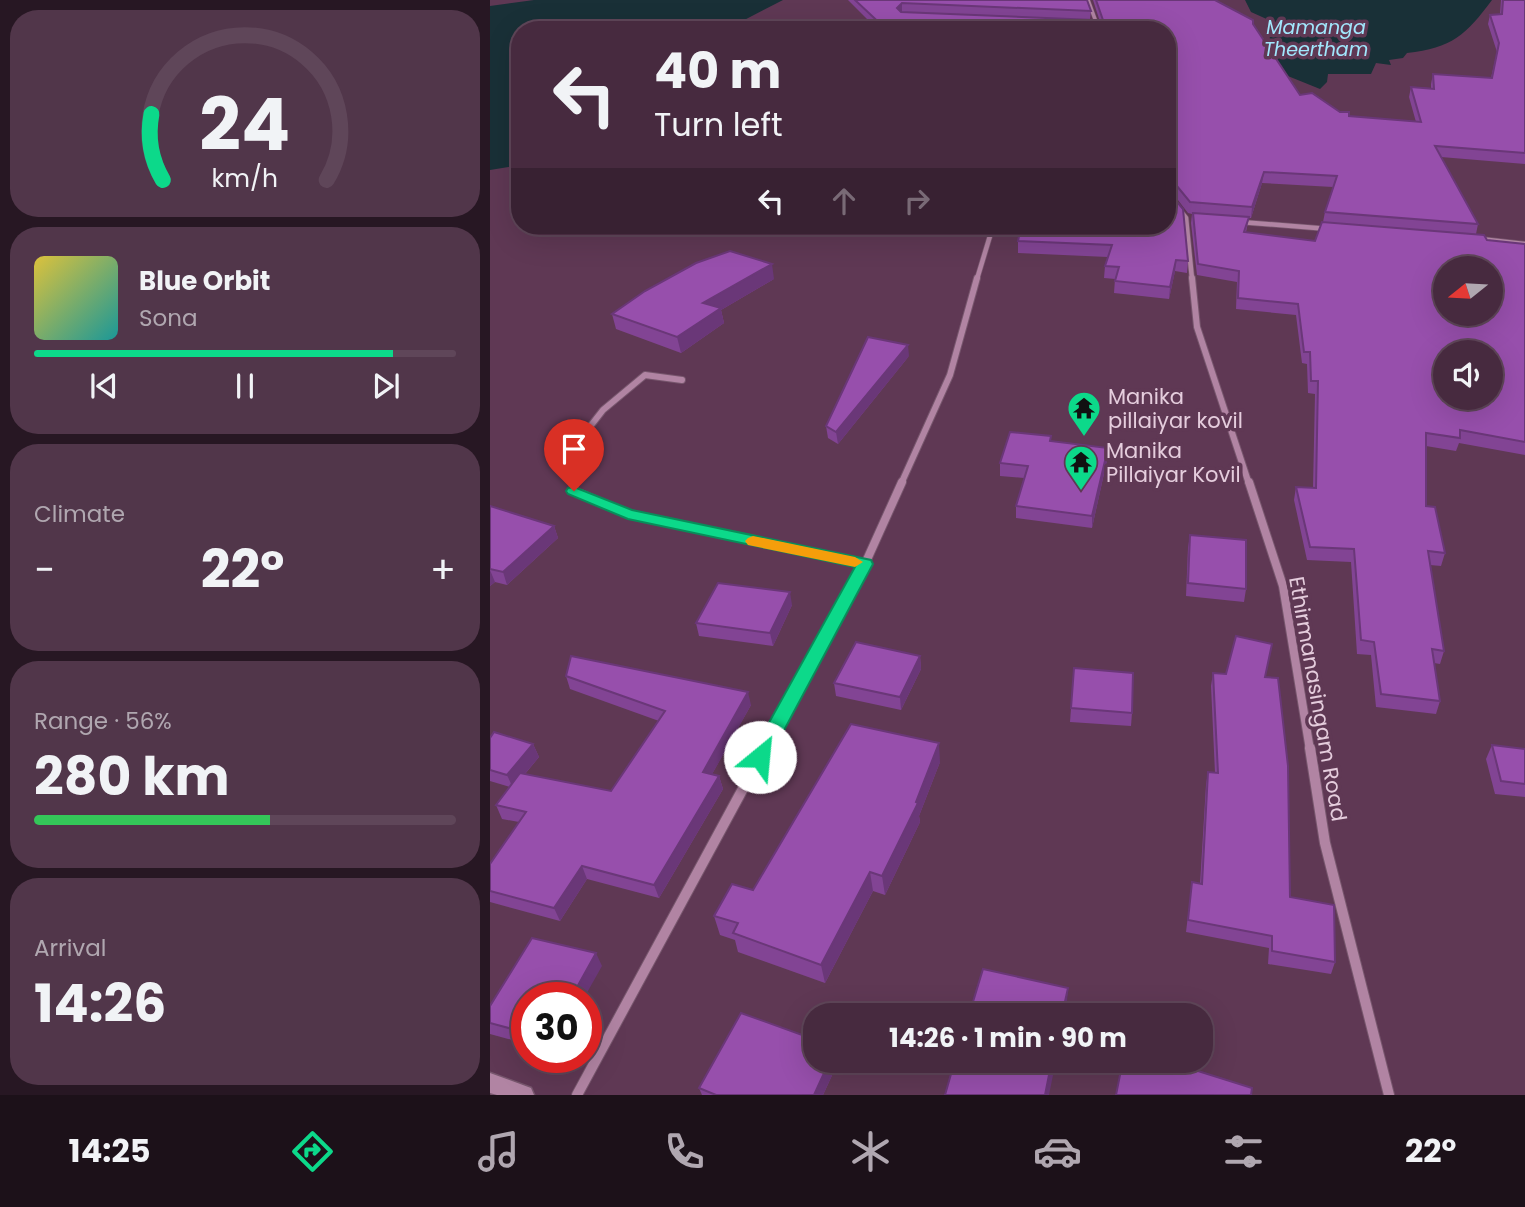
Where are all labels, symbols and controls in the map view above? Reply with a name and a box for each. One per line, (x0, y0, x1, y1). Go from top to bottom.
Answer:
water label: Mamanga Theertham (1264, 14, 1368, 63)
text: 40 m (654, 37, 781, 105)
icon: left (539, 49, 630, 140)
text: 24 (200, 74, 290, 175)
text: Turn left (654, 102, 783, 147)
text: km/h (212, 160, 278, 195)
icon: left (752, 182, 790, 220)
icon: ahead (825, 182, 863, 220)
icon: right (898, 182, 936, 220)
north arrow (1433, 256, 1503, 326)
map controls (1433, 256, 1503, 410)
text: Blue Orbit (139, 263, 270, 299)
text: Sona (139, 302, 198, 334)
button: sound (1433, 340, 1503, 410)
icon: previous (85, 367, 123, 405)
icon: pause (226, 367, 264, 405)
icon: next (367, 367, 405, 405)
place label: Manika pillaiyar kovil (1108, 382, 1243, 435)
temple icon: Manika pillaiyar kovil (1065, 389, 1103, 438)
pin (544, 419, 604, 491)
icon: arrive (555, 430, 593, 468)
place label: Manika Pillaiyar Kovil (1106, 436, 1241, 489)
temple icon: Manika Pillaiyar Kovil (1062, 443, 1100, 492)
text: Climate (34, 498, 125, 530)
text: 22° (201, 533, 284, 606)
text: − (34, 543, 55, 596)
text: + (430, 543, 456, 596)
street label: Ethirmanasingam Road (1282, 574, 1354, 824)
text: Range · 56% (34, 705, 172, 737)
position arrow (723, 720, 797, 794)
text: 280 km (34, 740, 230, 813)
text: Arrival (34, 932, 106, 964)
text: 14:26 (34, 967, 166, 1040)
speed limit sign: 30 (511, 982, 602, 1073)
text: 14:26 · 1 min · 90 m (889, 1020, 1127, 1056)
icon: directions (288, 1127, 337, 1176)
icon: music (474, 1127, 523, 1176)
icon: phone (660, 1127, 709, 1176)
icon: climate (846, 1127, 895, 1176)
icon: car (1033, 1127, 1082, 1176)
icon: filters (1219, 1127, 1268, 1176)
text: 14:25 (69, 1128, 150, 1173)
text: 22° (1405, 1128, 1456, 1173)

